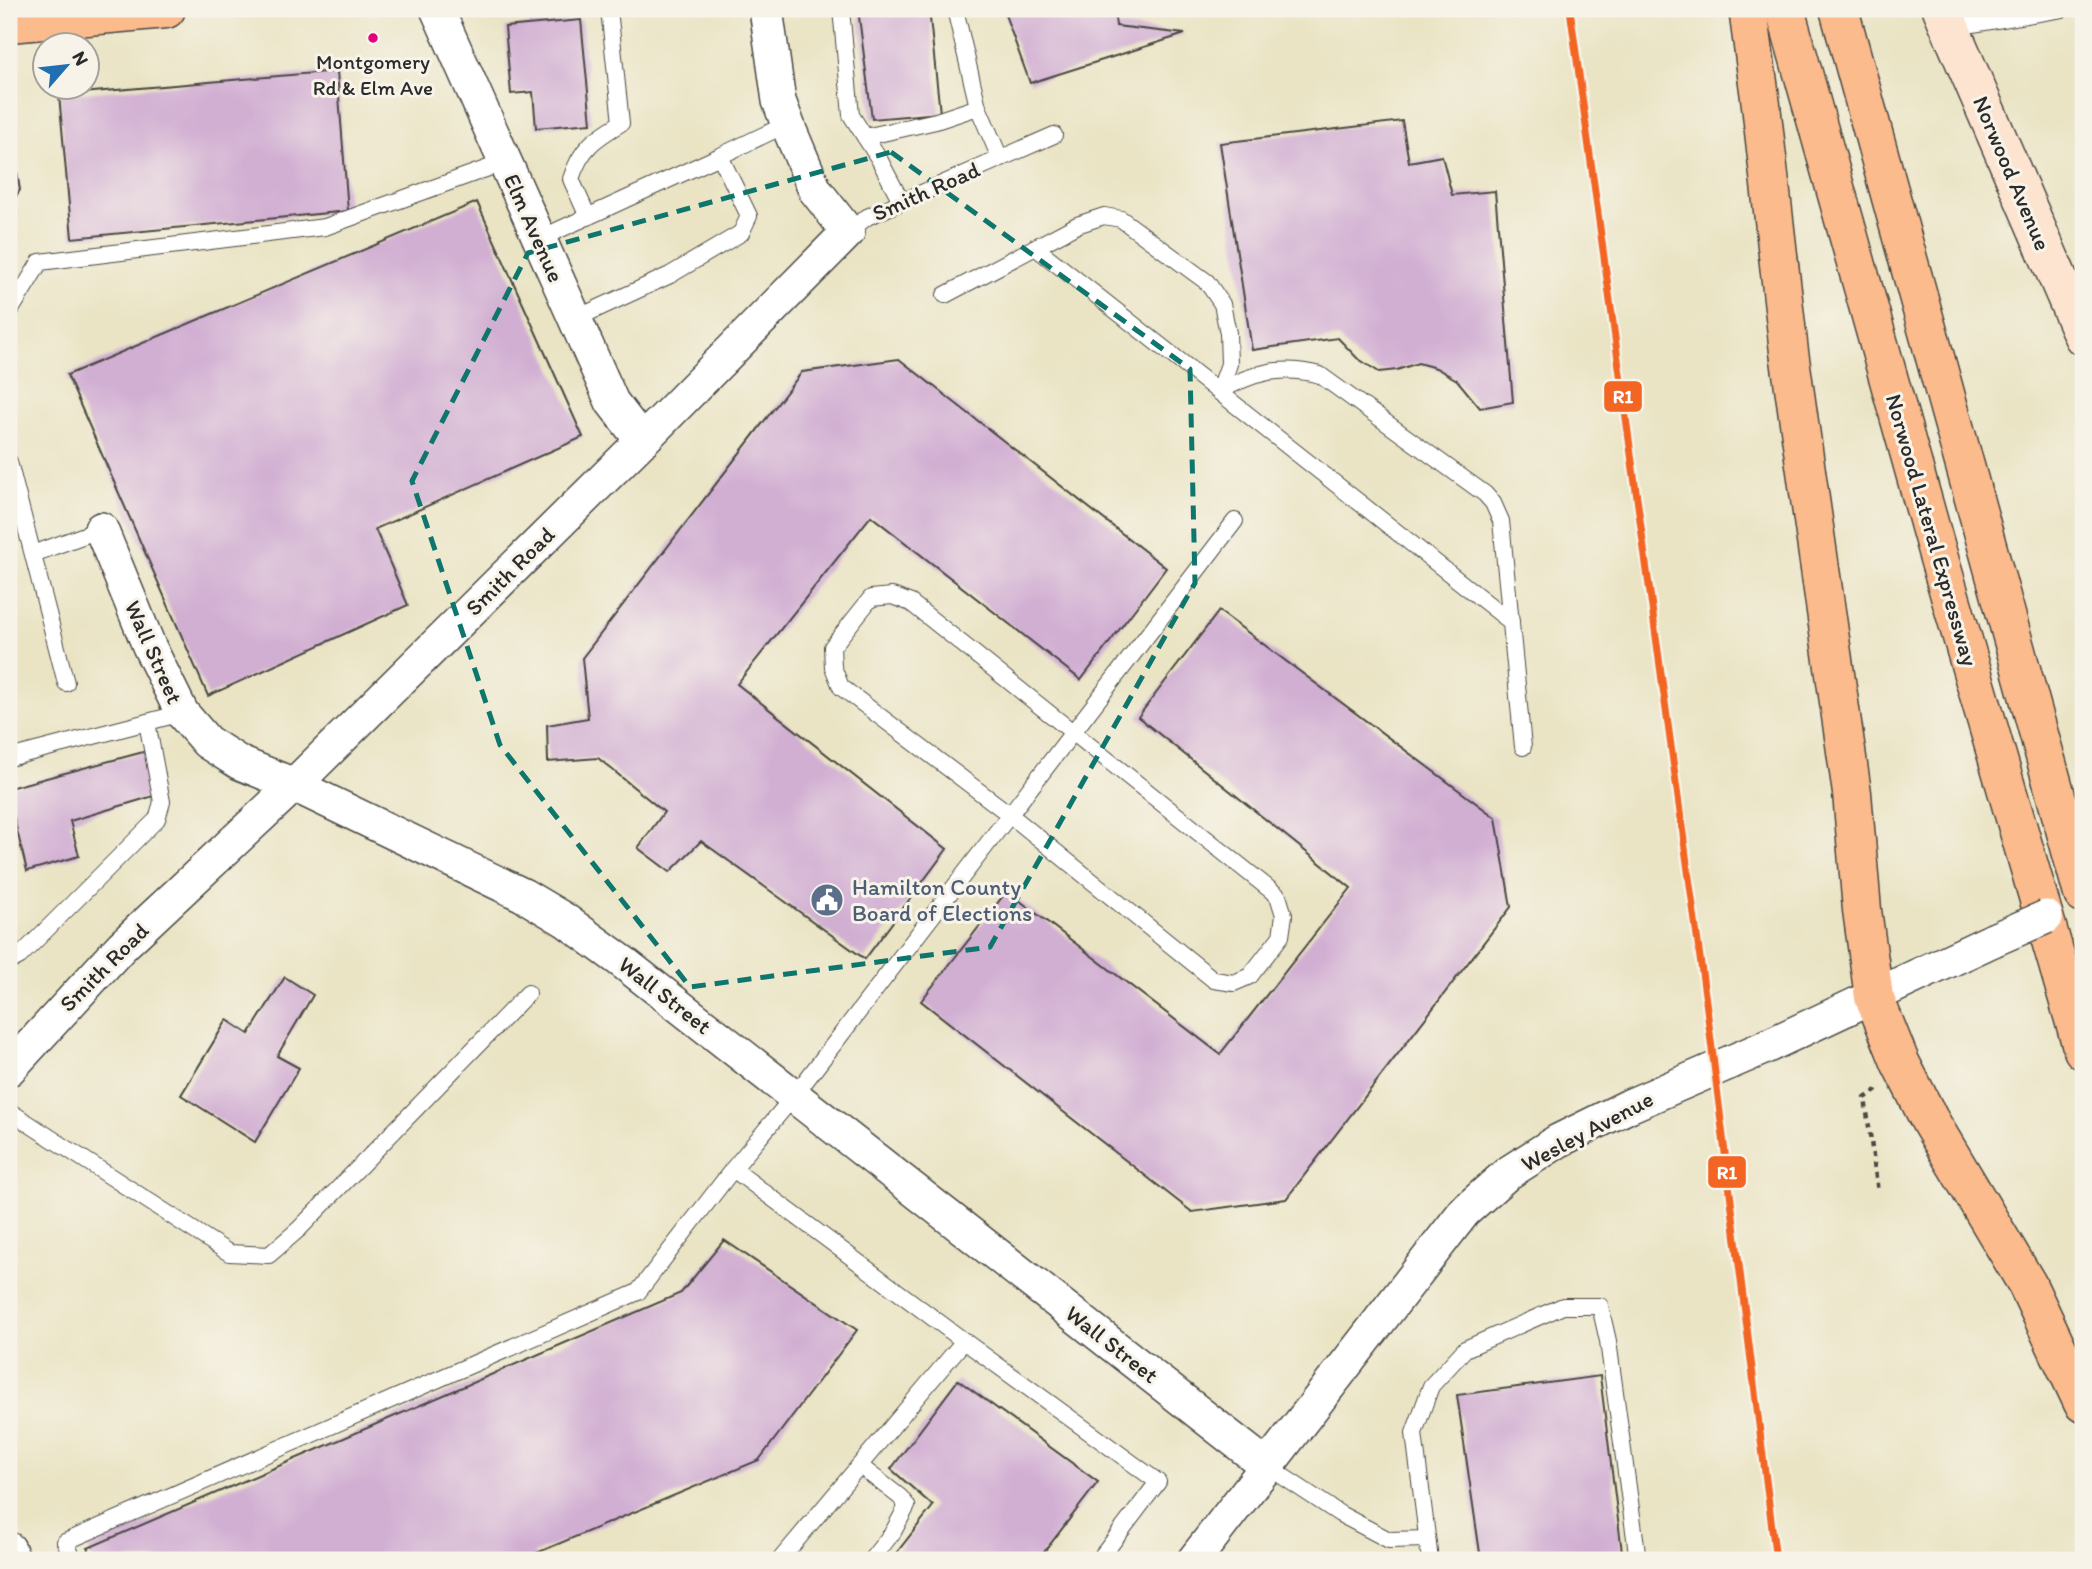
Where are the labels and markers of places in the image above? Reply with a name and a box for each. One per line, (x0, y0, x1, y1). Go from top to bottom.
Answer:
marker: Montgomery Rd & Elm Ave (366, 31, 380, 45)
place label: Montgomery Rd & Elm Ave (313, 49, 433, 100)
place label: Hamilton County Board of Elections (852, 873, 1032, 927)
public building icon: Hamilton County Board of Elections (808, 881, 846, 919)

